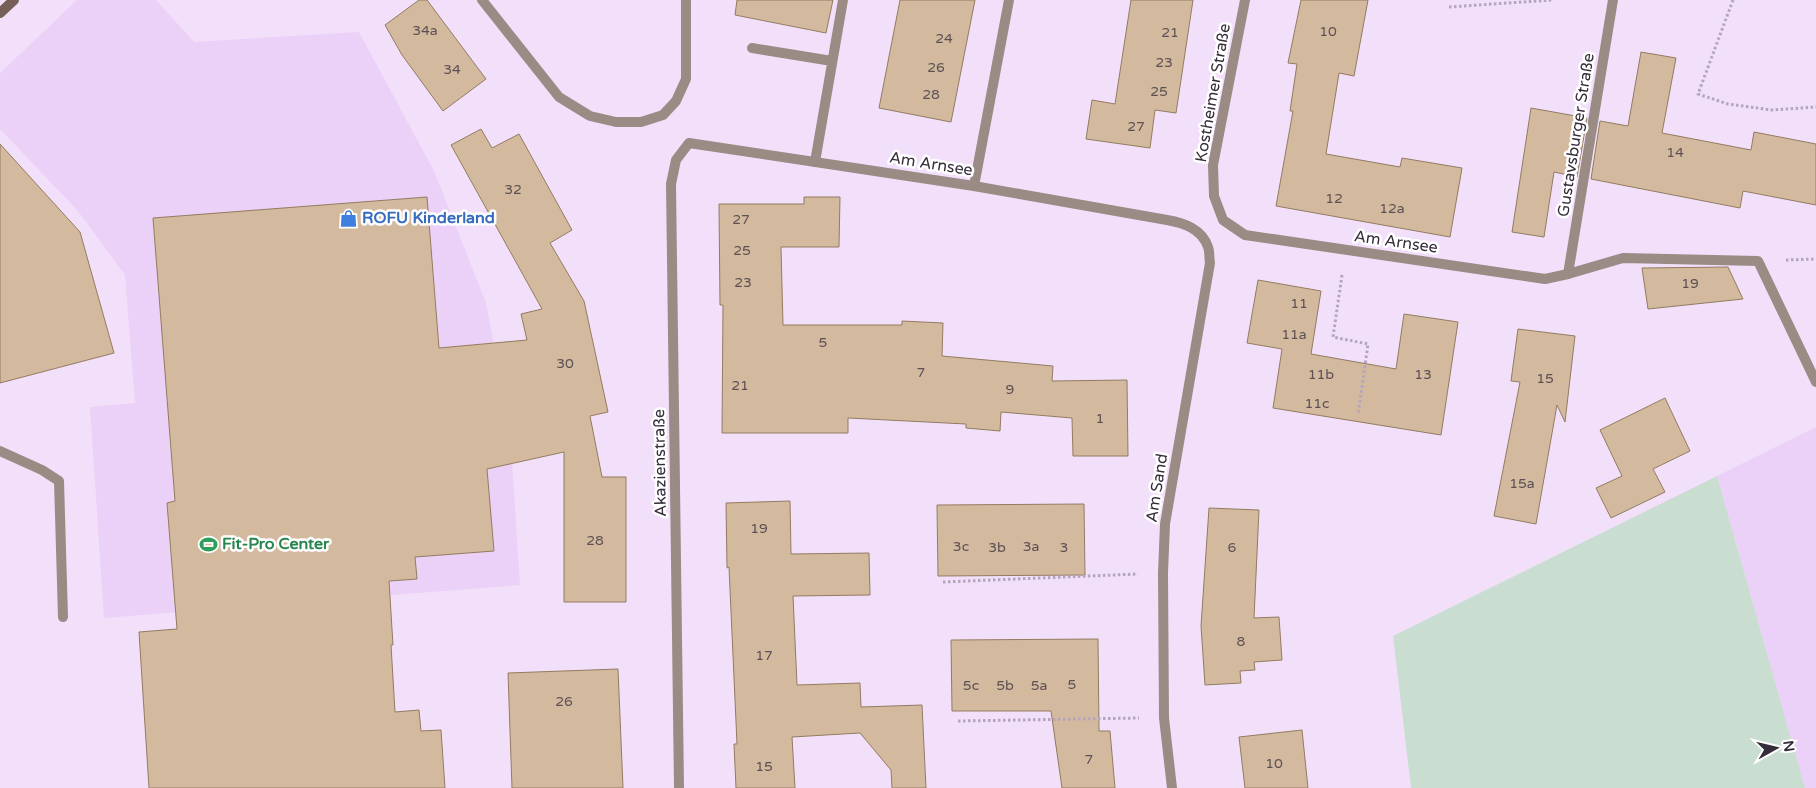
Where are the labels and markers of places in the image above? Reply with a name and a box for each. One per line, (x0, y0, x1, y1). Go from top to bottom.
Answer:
shop icon: ROFU Kinderland (338, 208, 358, 228)
place label: ROFU Kinderland (362, 208, 495, 228)
sports icon: Fit-Pro Center (198, 534, 218, 554)
place label: Fit-Pro Center (222, 534, 330, 554)

